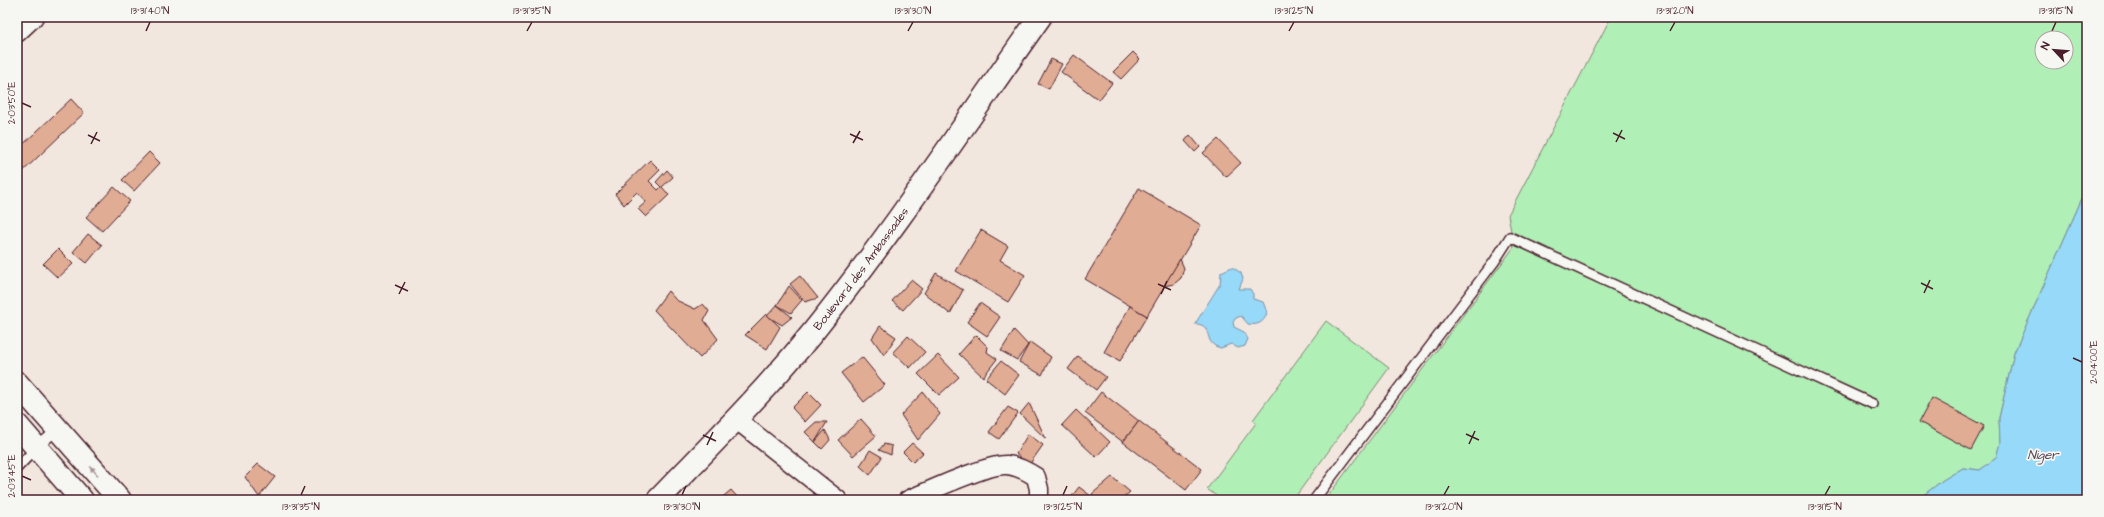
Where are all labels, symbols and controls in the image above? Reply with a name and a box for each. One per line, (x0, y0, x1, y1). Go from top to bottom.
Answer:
text: 13°31'40"N (131, 4, 169, 18)
text: 13°31'35"N (513, 4, 551, 18)
text: 13°31'30"N (895, 4, 931, 18)
text: 13°31'25"N (1275, 4, 1313, 18)
text: 13°31'20"N (1656, 4, 1694, 18)
text: 13°31'15"N (2039, 4, 2073, 18)
north arrow (2034, 30, 2074, 70)
text: N (2037, 39, 2054, 52)
text: 2°03'50"E (5, 82, 19, 124)
street label: Boulevard des Ambassades (809, 204, 913, 334)
text: 2°04'00"E (2087, 340, 2101, 384)
water label: Niger (2027, 446, 2060, 465)
text: 2°03'45"E (5, 454, 19, 498)
one-way arrow (90, 466, 99, 475)
text: 13°31'35"N (282, 500, 320, 514)
text: 13°31'30"N (664, 500, 700, 514)
text: 13°31'25"N (1044, 500, 1082, 514)
text: 13°31'20"N (1425, 500, 1463, 514)
text: 13°31'15"N (1808, 500, 1842, 514)

